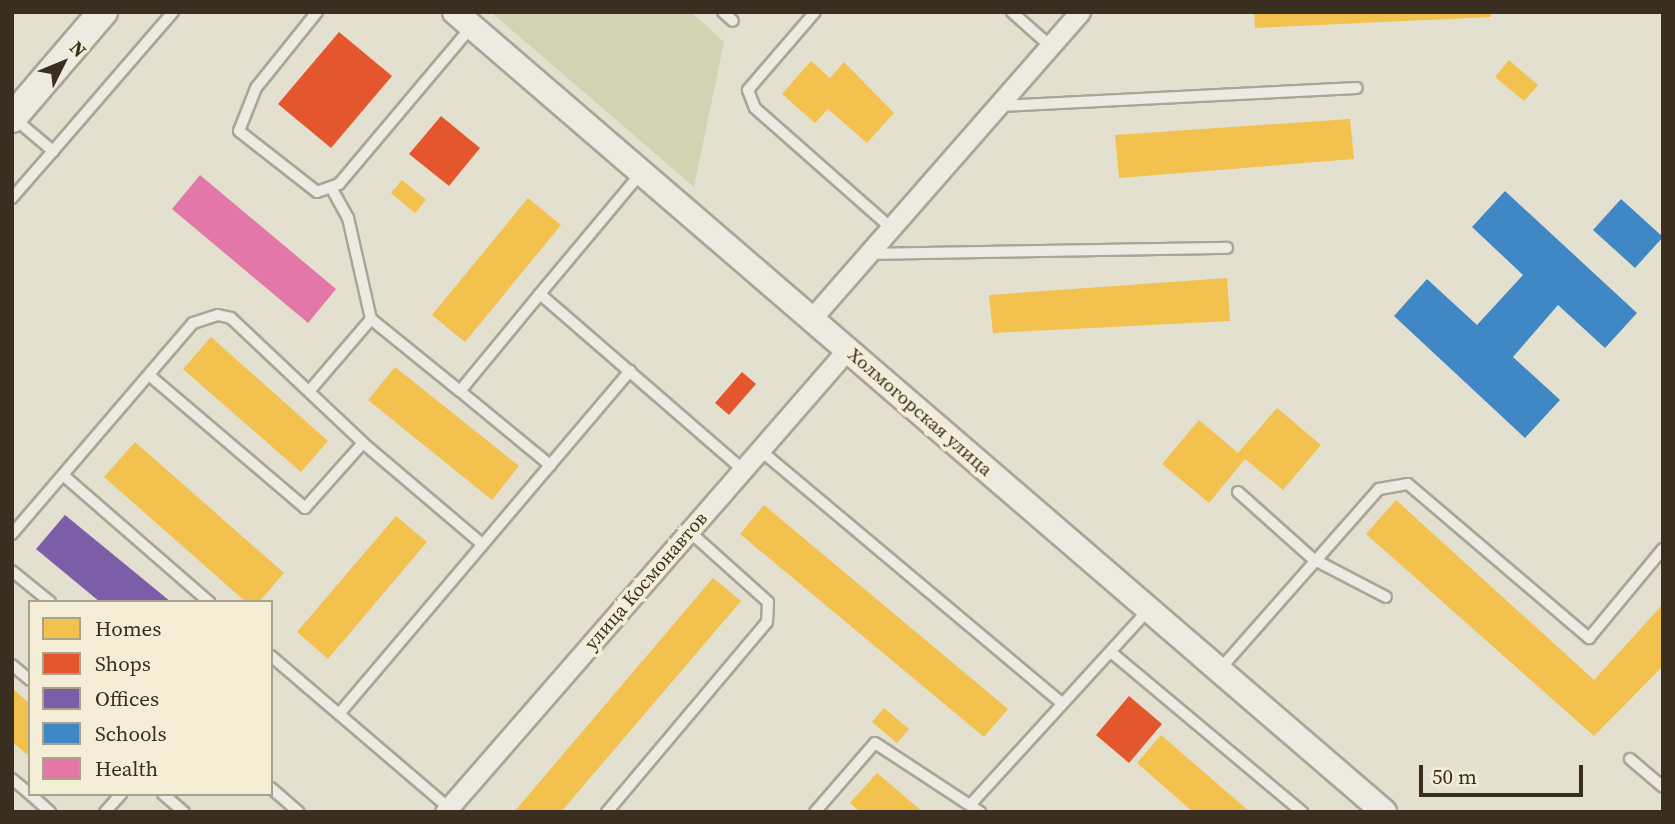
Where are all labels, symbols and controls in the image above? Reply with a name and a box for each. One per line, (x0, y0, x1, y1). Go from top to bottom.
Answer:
north arrow (28, 28, 98, 98)
text: N (64, 35, 93, 63)
street label: Холмогорская улица (843, 343, 997, 481)
street label: улица Космонавтов (580, 507, 712, 655)
legend (28, 600, 273, 796)
text: Homes (95, 614, 161, 643)
text: Shops (95, 649, 151, 678)
text: Offices (95, 684, 159, 713)
text: Schools (95, 719, 167, 748)
scale bar (1423, 750, 1588, 794)
text: Health (95, 754, 158, 783)
text: 50 m (1432, 762, 1477, 791)

